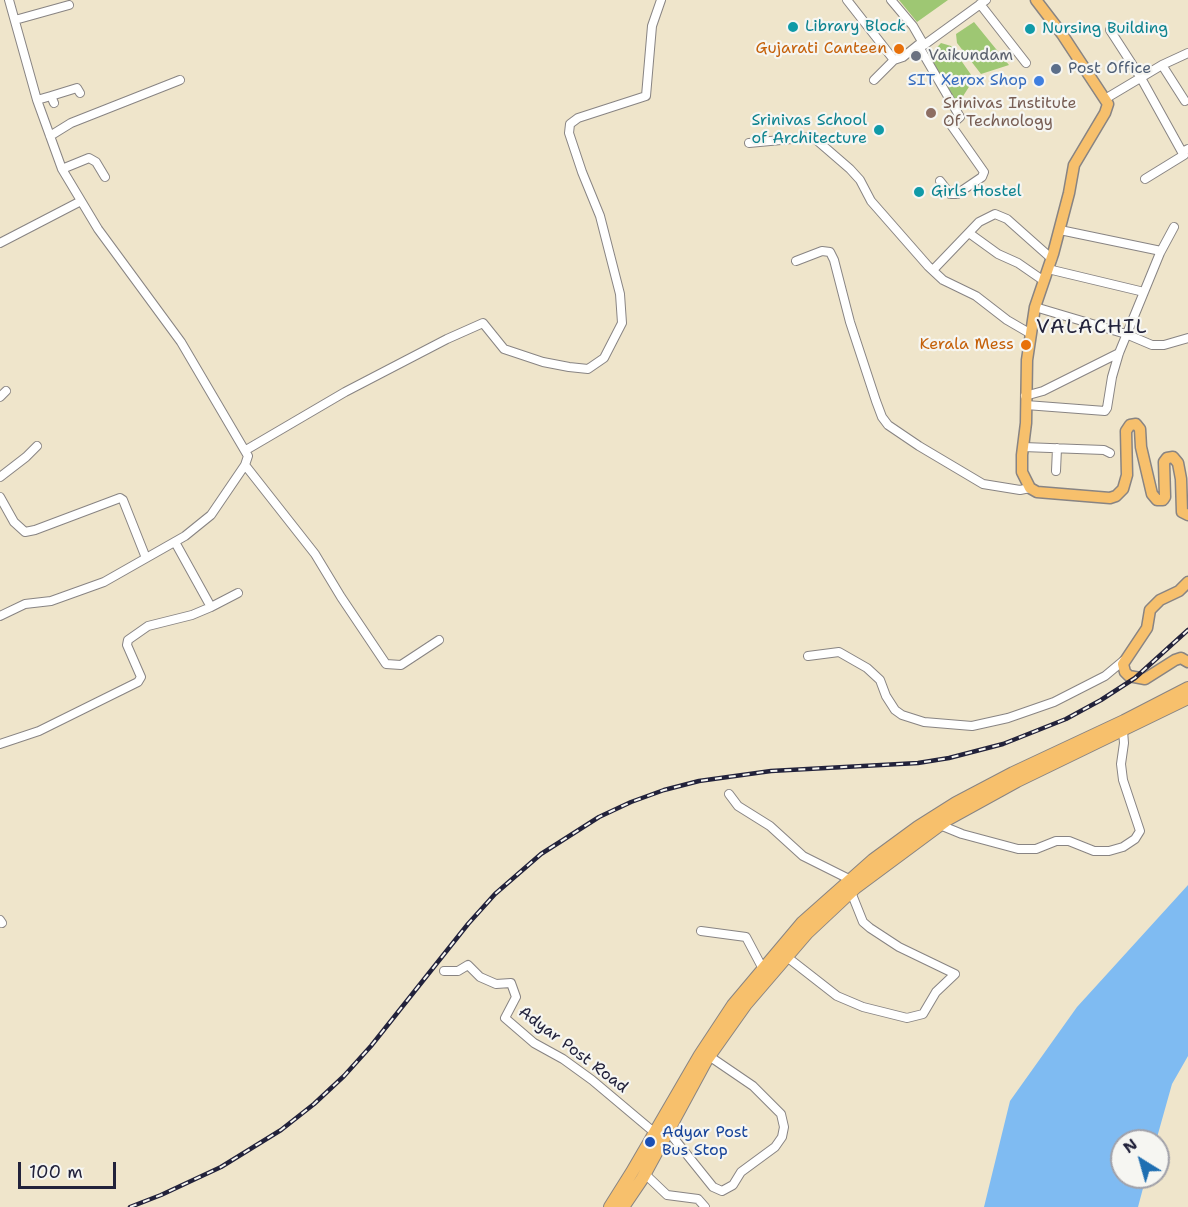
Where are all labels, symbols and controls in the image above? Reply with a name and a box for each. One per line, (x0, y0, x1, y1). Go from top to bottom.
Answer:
place label: Library Block (805, 17, 906, 37)
place label: Nursing Building (1042, 19, 1168, 39)
marker: Library Block (786, 20, 800, 34)
marker: Nursing Building (1023, 22, 1037, 36)
place label: Gujarati Canteen (755, 39, 887, 59)
marker: Gujarati Canteen (892, 42, 906, 56)
place label: Vaikundam (928, 46, 1013, 66)
marker: Vaikundam (909, 49, 923, 63)
place label: Post Office (1068, 59, 1151, 79)
marker: Post Office (1049, 62, 1063, 76)
place label: SIT Xerox Shop (908, 71, 1027, 91)
marker: SIT Xerox Shop (1032, 74, 1046, 88)
place label: Srinivas Institute Of Technology (943, 94, 1076, 132)
marker: Srinivas Institute Of Technology (924, 106, 938, 120)
place label: Srinivas School of Architecture (751, 111, 867, 149)
marker: Srinivas School of Architecture (872, 123, 886, 137)
place label: Girls Hostel (931, 182, 1022, 202)
marker: Girls Hostel (912, 185, 926, 199)
district label: VALACHIL (1036, 316, 1148, 340)
place label: Kerala Mess (919, 335, 1014, 355)
marker: Kerala Mess (1019, 338, 1033, 352)
street label: Adyar Post Road (515, 1003, 631, 1097)
place label: Adyar Post Bus Stop (662, 1123, 748, 1161)
north arrow (1110, 1129, 1170, 1189)
text: N (1119, 1134, 1141, 1158)
marker: Adyar Post Bus Stop (643, 1135, 657, 1149)
scale bar (21, 1150, 118, 1188)
text: 100 m (29, 1160, 83, 1184)

